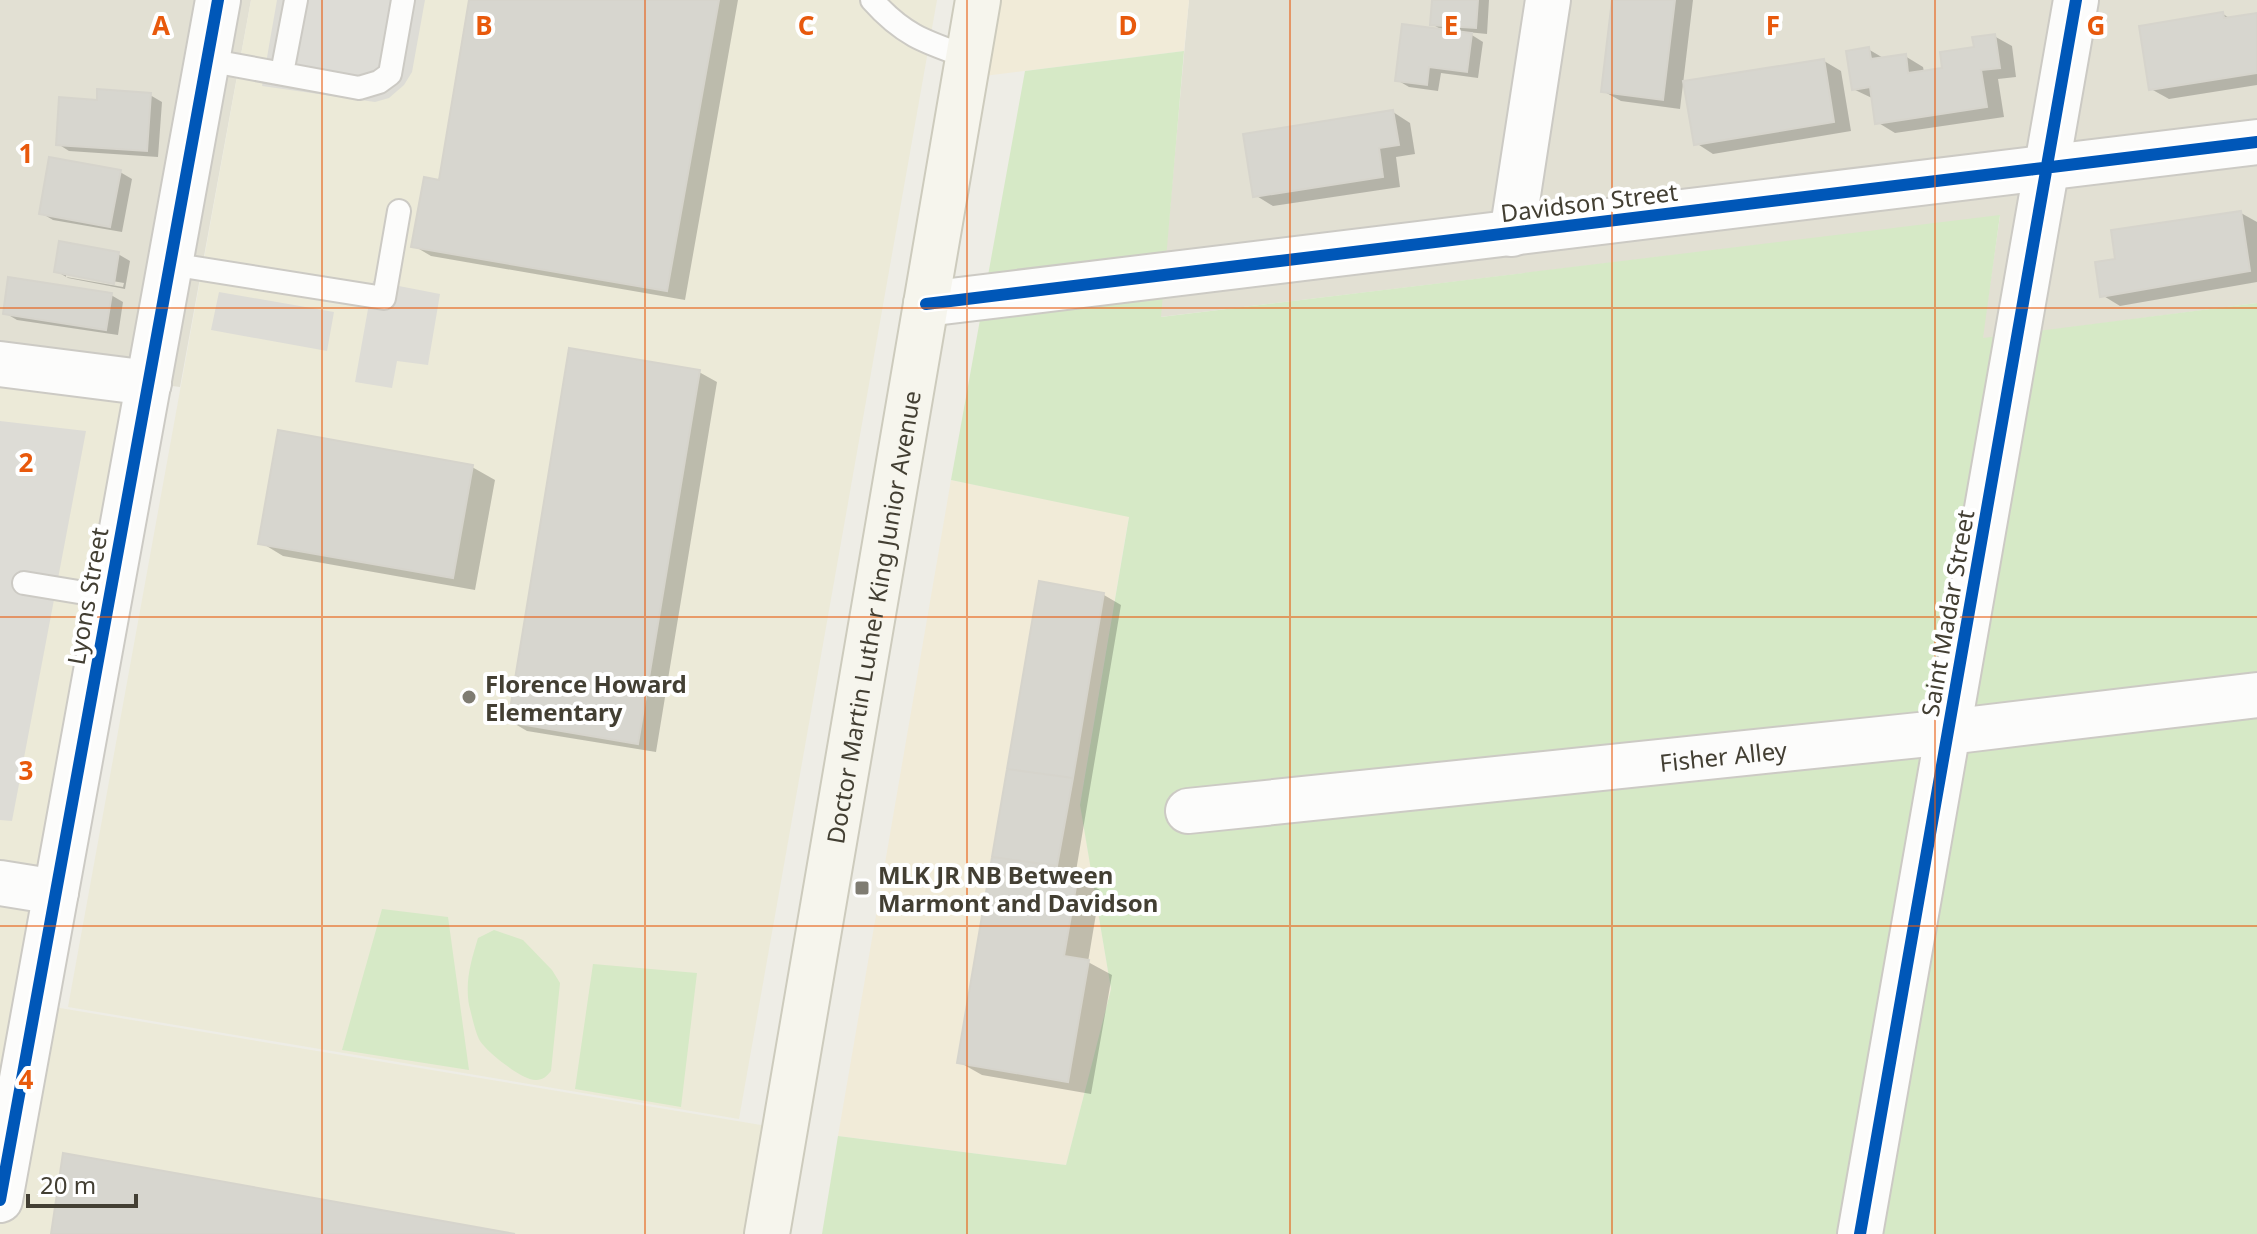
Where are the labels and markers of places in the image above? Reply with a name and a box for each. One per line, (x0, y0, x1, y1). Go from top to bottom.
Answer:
place label: Florence Howard Elementary (485, 667, 687, 728)
marker: Florence Howard Elementary (460, 688, 478, 706)
place label: MLK JR NB Between Marmont and Davidson (878, 858, 1158, 919)
marker: MLK JR NB Between Marmont and Davidson (853, 879, 871, 897)

